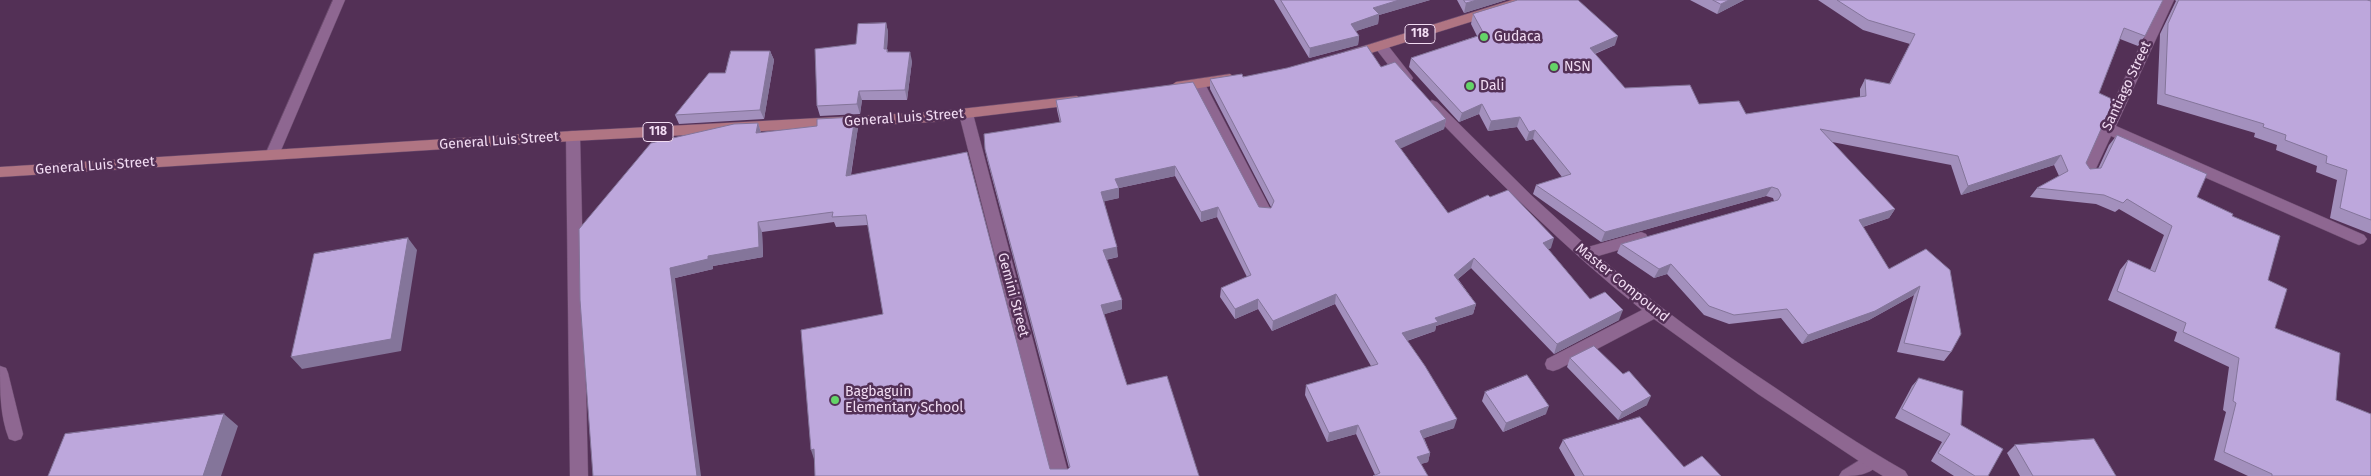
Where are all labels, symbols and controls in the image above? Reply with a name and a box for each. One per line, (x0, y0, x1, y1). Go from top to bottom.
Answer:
road number: 118 (1405, 24, 1435, 44)
place label: Gudaca (1494, 29, 1541, 45)
marker: Gudaca (1478, 31, 1490, 43)
street label: Santiago Street (2099, 39, 2155, 133)
place label: NSN (1564, 59, 1591, 75)
marker: NSN (1548, 61, 1560, 73)
place label: Dali (1480, 78, 1504, 94)
marker: Dali (1464, 80, 1476, 92)
street label: General Luis Street (844, 105, 964, 131)
road number: 118 (643, 122, 673, 142)
street label: General Luis Street (439, 128, 559, 154)
street label: General Luis Street (35, 153, 155, 179)
street label: Master Compound (1572, 240, 1672, 326)
street label: Gemini Street (994, 251, 1032, 339)
place label: Bagbaguin Elementary School (845, 384, 963, 417)
marker: Bagbaguin Elementary School (829, 394, 841, 406)

